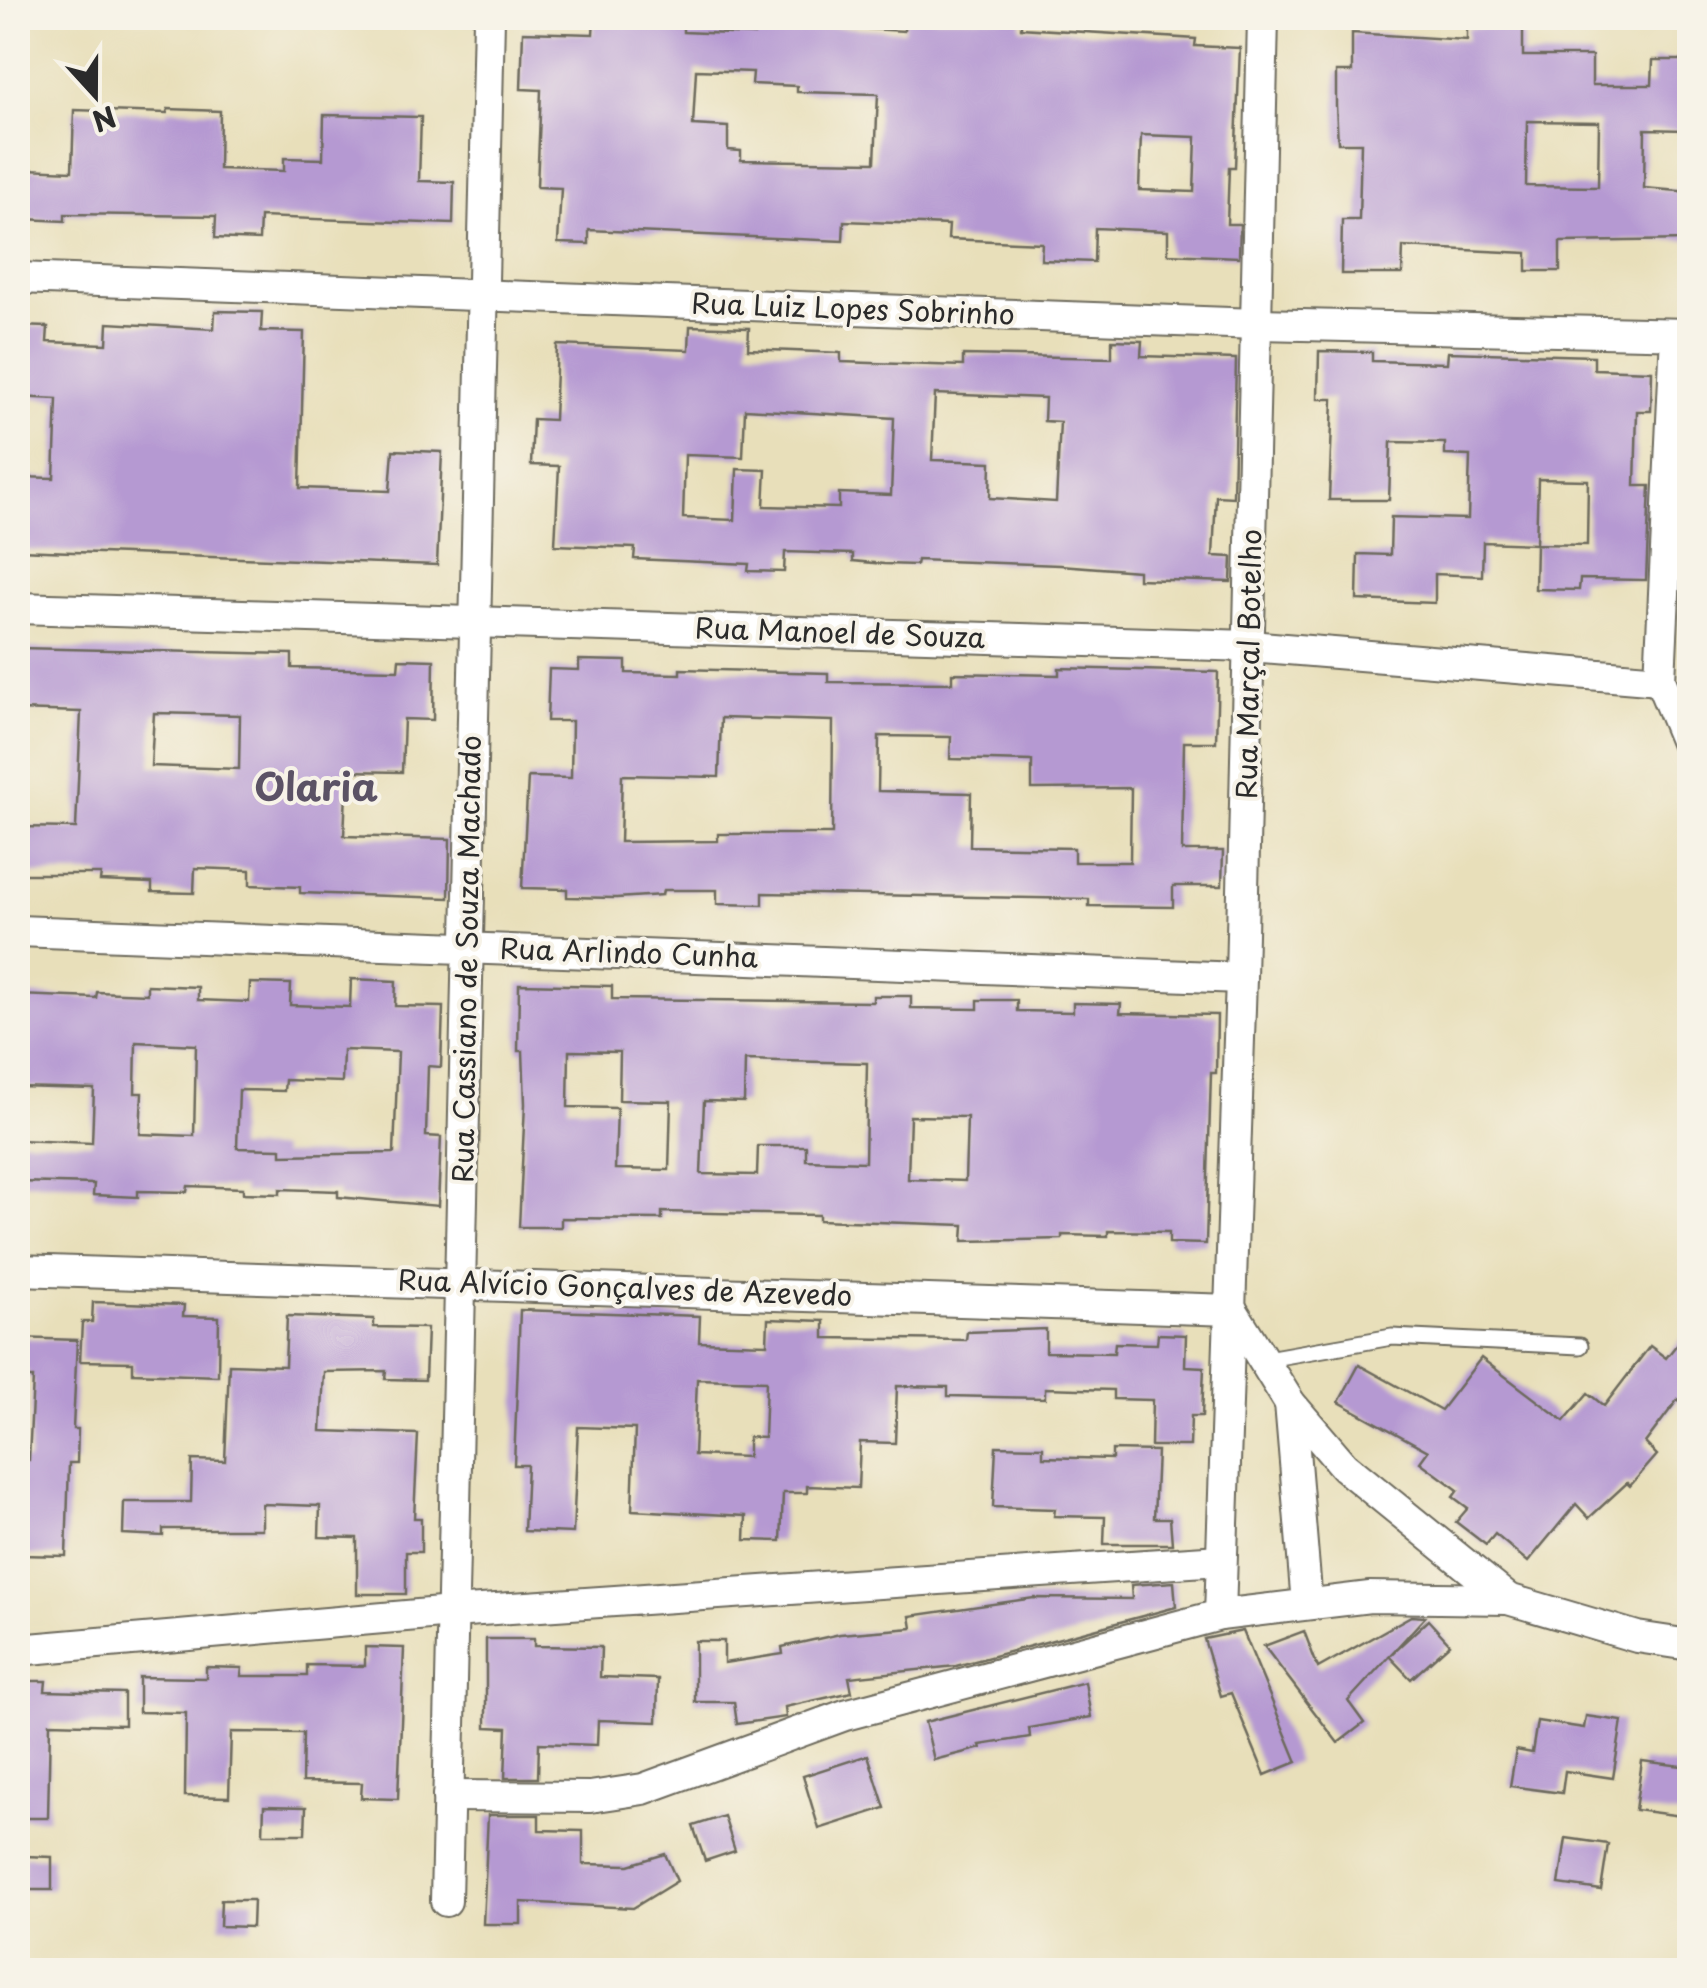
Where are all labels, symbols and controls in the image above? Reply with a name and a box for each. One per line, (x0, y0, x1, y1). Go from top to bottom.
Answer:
north arrow (45, 45, 145, 145)
text: N (86, 96, 123, 144)
street label: Rua Luiz Lopes Sobrinho (691, 280, 1016, 335)
street label: Rua Marçal Botelho (1224, 528, 1271, 799)
street label: Rua Manoel de Souza (694, 605, 986, 658)
street label: Rua Cassiano de Souza Machado (440, 735, 491, 1183)
district label: Olaria (254, 757, 378, 814)
street label: Rua Arlindo Cunha (499, 926, 759, 978)
street label: Rua Alvício Gonçalves de Azevedo (397, 1257, 853, 1316)

